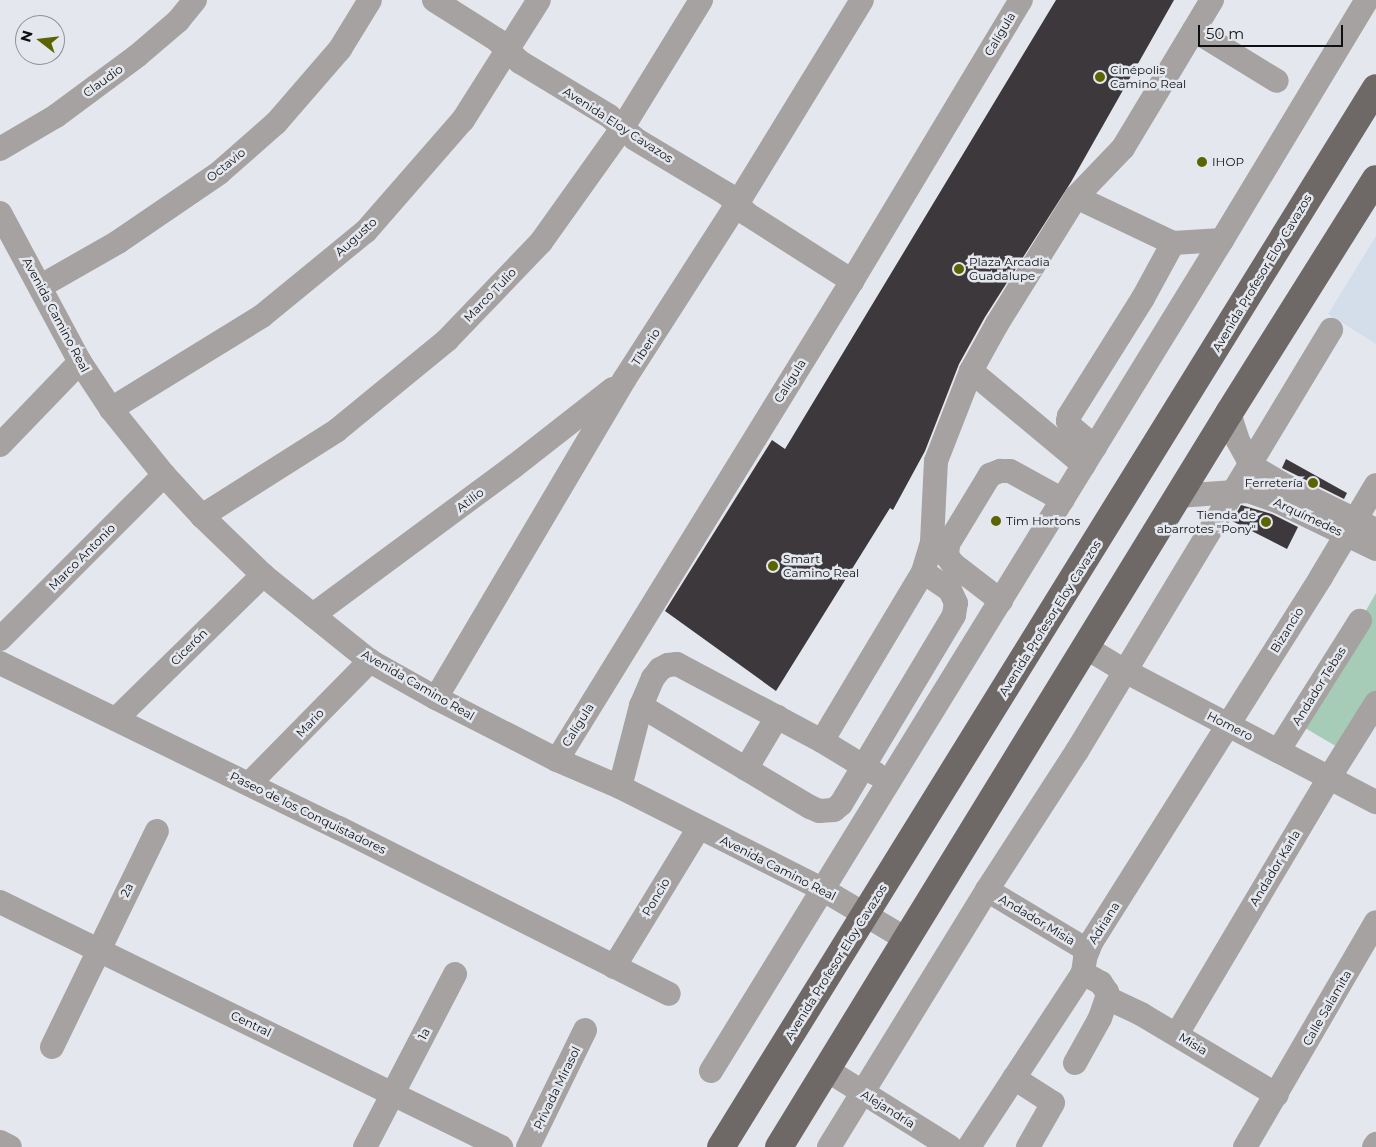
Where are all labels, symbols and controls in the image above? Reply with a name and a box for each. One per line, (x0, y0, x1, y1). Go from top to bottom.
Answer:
street label: Calígula (981, 9, 1019, 59)
north arrow (15, 15, 65, 65)
scale bar (1201, 15, 1346, 47)
text: 50 m (1206, 24, 1244, 43)
text: N (16, 28, 37, 44)
street label: Claudio (80, 62, 126, 100)
place label: Cinépolis Camino Real (1110, 63, 1186, 91)
marker: Cinépolis Camino Real (1094, 71, 1106, 83)
street label: Avenida Eloy Cavazos (560, 84, 676, 166)
street label: Octavio (204, 145, 248, 185)
place label: IHOP (1212, 155, 1244, 169)
marker: IHOP (1196, 156, 1208, 168)
street label: Avenida Profesor Eloy Cavazos (1209, 192, 1315, 354)
street label: Augusto (332, 215, 380, 259)
street label: Avenida Camino Real (20, 255, 92, 375)
place label: Plaza Arcadia Guadalupe (969, 255, 1050, 283)
marker: Plaza Arcadia Guadalupe (953, 263, 965, 275)
street label: Marco Tulio (461, 265, 519, 325)
street label: Tiberio (629, 326, 663, 368)
street label: Calígula (771, 357, 809, 405)
place label: Ferretería (1245, 476, 1303, 490)
marker: Ferretería (1307, 477, 1319, 489)
street label: Atilio (453, 485, 487, 515)
street label: Arquímedes (1271, 495, 1345, 539)
place label: Tienda de abarrotes "Pony" (1157, 508, 1256, 536)
place label: Tim Hortons (1006, 514, 1080, 528)
marker: Tim Hortons (990, 515, 1002, 527)
marker: Tienda de abarrotes "Pony" (1260, 516, 1272, 528)
street label: Marco Antonio (46, 521, 118, 593)
street label: Avenida Profesor Eloy Cavazos (996, 537, 1104, 699)
place label: Smart Camino Real (783, 552, 859, 580)
marker: Smart Camino Real (767, 560, 779, 572)
street label: Bizancio (1267, 605, 1307, 655)
street label: Cicerón (168, 626, 210, 668)
street label: Andador Tebas (1289, 644, 1349, 728)
street label: Avenida Camino Real (359, 647, 477, 723)
street label: Calígula (559, 701, 597, 749)
street label: Mario (293, 706, 327, 740)
street label: Homero (1205, 708, 1255, 744)
street label: Paseo de los Conquistadores (228, 769, 388, 857)
street label: Andador Karla (1247, 827, 1303, 909)
street label: Avenida Camino Real (718, 833, 838, 903)
street label: Poncio (639, 876, 673, 918)
street label: 2a (117, 881, 137, 899)
street label: Avenida Profesor Eloy Cavazos (782, 881, 890, 1043)
street label: Andador Misia (996, 892, 1078, 948)
street label: Adriana (1085, 899, 1123, 947)
street label: Calle Salamita (1300, 968, 1354, 1048)
street label: Central (228, 1008, 274, 1040)
street label: 1a (415, 1026, 433, 1042)
street label: Misia (1176, 1030, 1210, 1058)
street label: Privada Mirasol (531, 1044, 583, 1132)
street label: Alejandría (858, 1087, 918, 1131)

